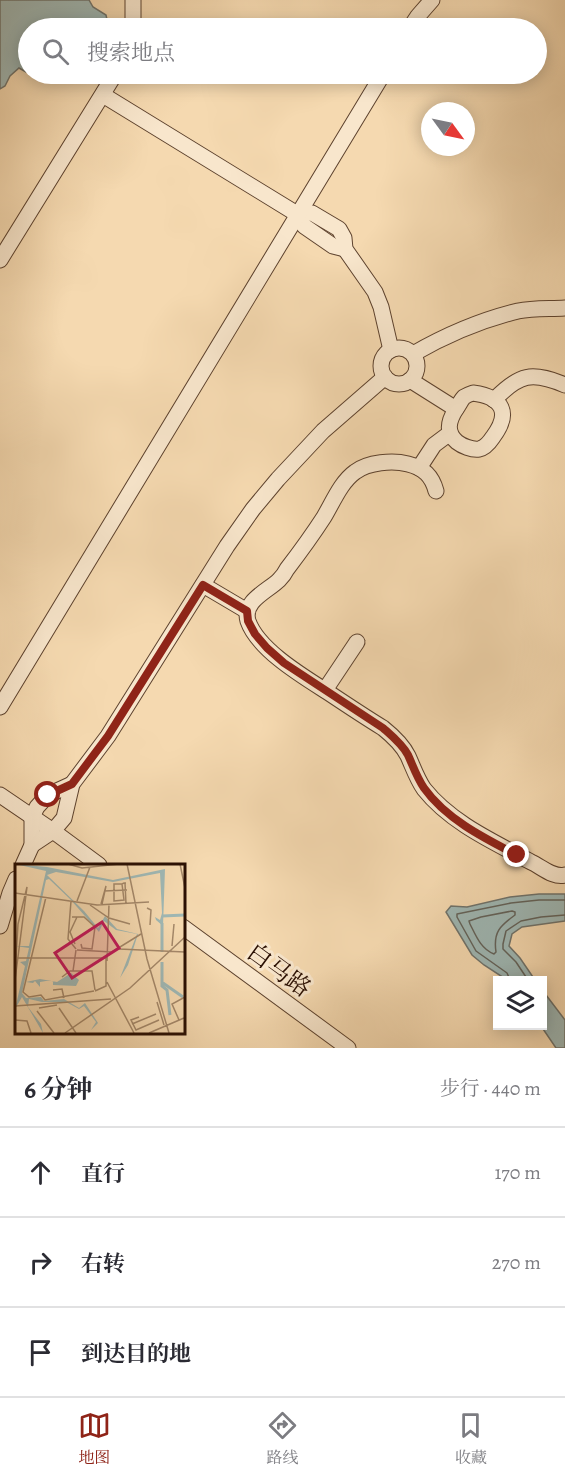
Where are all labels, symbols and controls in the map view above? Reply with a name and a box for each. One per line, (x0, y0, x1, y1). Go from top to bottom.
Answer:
search box (18, 18, 547, 84)
icon: search (39, 35, 72, 68)
text: 搜索地点 (87, 38, 175, 68)
north arrow (421, 102, 475, 156)
route start (34, 781, 60, 807)
route end (503, 841, 529, 867)
inset map (15, 864, 184, 1033)
street label: 白马路 (240, 936, 318, 1004)
map controls (493, 976, 547, 1030)
button: layers (493, 976, 547, 1030)
text: 6 分钟 (24, 1072, 93, 1107)
text: 步行 · 440 m (440, 1075, 541, 1102)
icon: ahead (24, 1156, 57, 1189)
text: 直行 (81, 1159, 125, 1189)
text: 170 m (495, 1159, 541, 1186)
icon: right (24, 1246, 57, 1279)
text: 右转 (81, 1249, 125, 1279)
text: 270 m (492, 1249, 541, 1276)
icon: arrive (24, 1336, 57, 1369)
text: 到达目的地 (81, 1339, 191, 1369)
tab: 地图 (78, 1409, 111, 1469)
tab: 路线 (266, 1409, 299, 1469)
tab: 收藏 (454, 1409, 487, 1469)

